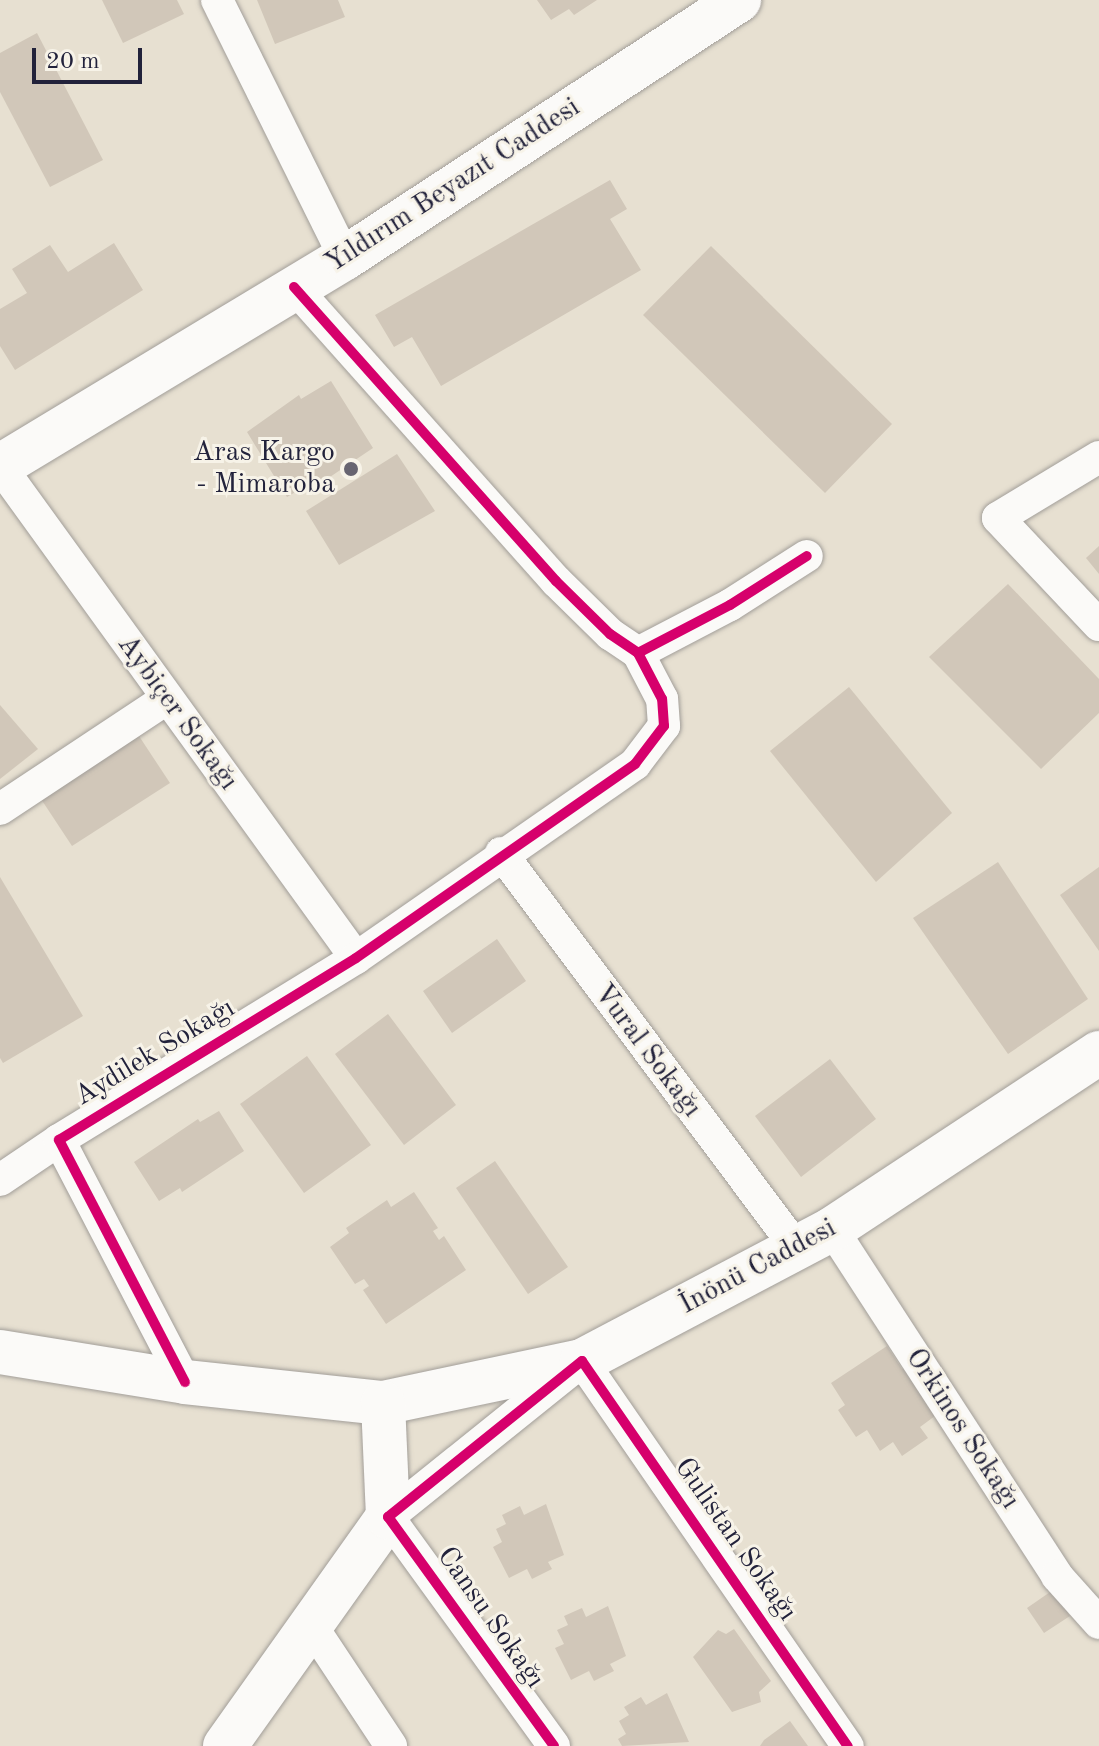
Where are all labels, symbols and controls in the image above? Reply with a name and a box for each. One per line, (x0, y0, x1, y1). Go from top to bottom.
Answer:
scale bar (36, 32, 146, 82)
text: 20 m (46, 50, 100, 74)
street label: Yıldırım Beyazıt Caddesi (319, 91, 587, 281)
place label: Aras Kargo - Mimaroba (193, 436, 335, 502)
marker: Aras Kargo - Mimaroba (342, 460, 360, 478)
street label: Aybiçer Sokağı (109, 629, 245, 797)
street label: Vural Sokağı (586, 978, 708, 1124)
street label: Aydilek Sokağı (69, 992, 241, 1114)
street label: İnönü Caddesi (674, 1212, 842, 1322)
street label: Orkinos Sokağı (898, 1342, 1026, 1516)
street label: Gulistan Sokağı (666, 1452, 804, 1628)
street label: Cansu Sokağı (429, 1541, 551, 1695)

